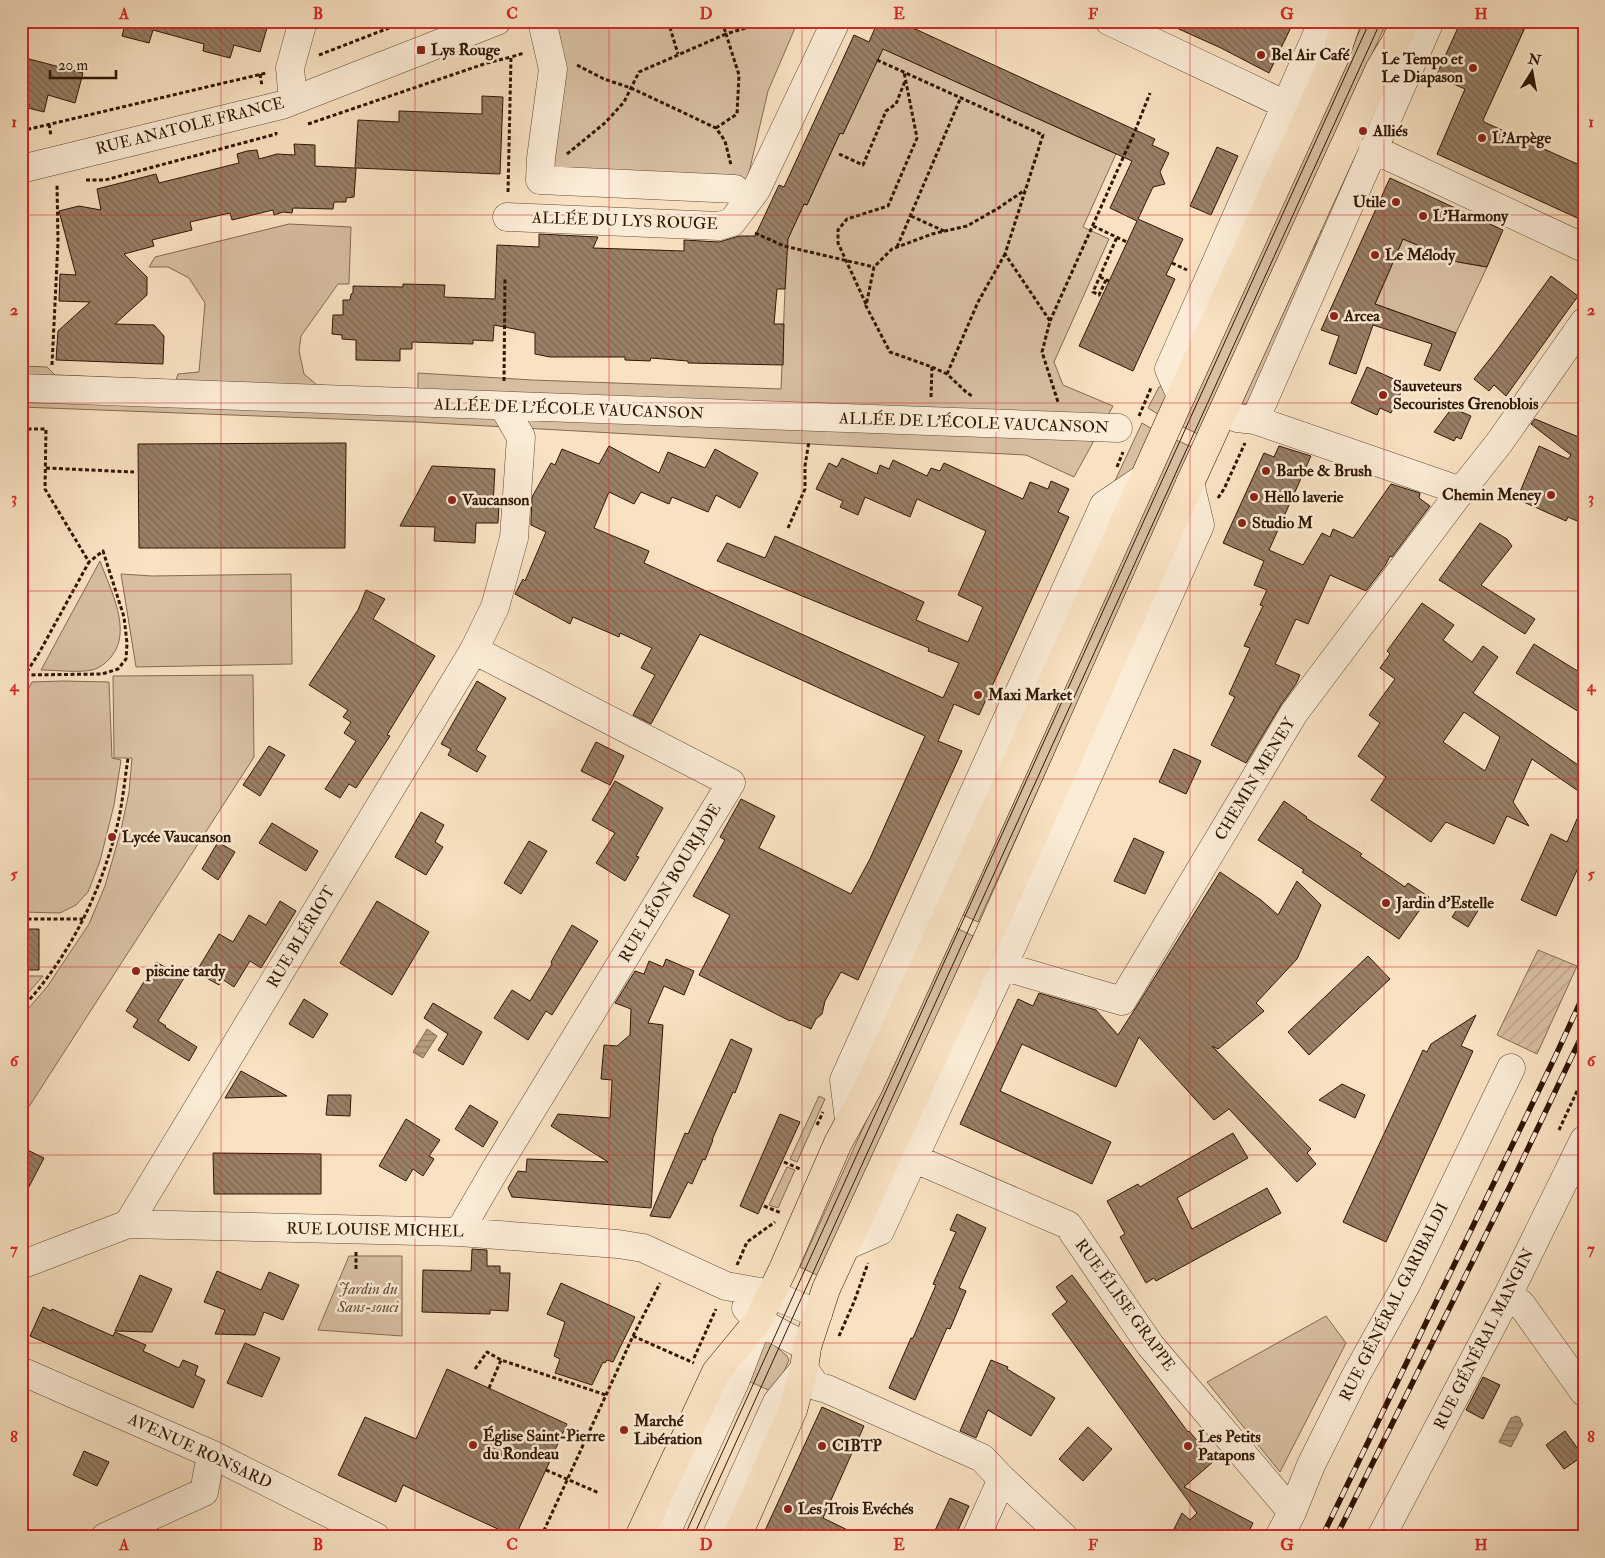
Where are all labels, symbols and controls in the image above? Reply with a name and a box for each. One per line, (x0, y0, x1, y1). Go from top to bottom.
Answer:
text: A (118, 4, 130, 24)
text: B (313, 4, 323, 24)
text: C (506, 4, 518, 24)
text: D (699, 4, 713, 24)
text: E (893, 4, 905, 24)
text: F (1088, 4, 1098, 24)
text: G (1280, 4, 1294, 24)
text: H (1474, 4, 1488, 24)
place label: Lys Rouge (431, 40, 501, 61)
marker: Lys Rouge (415, 44, 427, 56)
place label: Bel Air Café (1271, 45, 1351, 65)
scale bar (50, 48, 116, 80)
north arrow (1508, 48, 1558, 98)
marker: Bel Air Café (1255, 49, 1267, 61)
place label: Le Tempo et Le Diapason (1381, 49, 1464, 88)
text: N (1526, 50, 1543, 69)
text: 20 m (58, 56, 88, 75)
marker: Le Tempo et Le Diapason (1467, 62, 1479, 74)
street label: RUE ANATOLE FRANCE (94, 93, 286, 159)
text: 1 (11, 112, 17, 132)
text: 1 (1588, 112, 1594, 132)
place label: Alliés (1372, 121, 1408, 141)
marker: Alliés (1357, 125, 1369, 137)
place label: L'Arpège (1492, 128, 1551, 149)
marker: L'Arpège (1476, 132, 1488, 144)
place label: Utile (1353, 192, 1386, 212)
marker: Utile (1390, 196, 1402, 208)
place label: L'Harmony (1433, 206, 1509, 227)
street label: ALLÉE DU LYS ROUGE (531, 207, 718, 234)
marker: L'Harmony (1417, 210, 1429, 222)
place label: Le Mélody (1385, 245, 1456, 266)
marker: Le Mélody (1369, 249, 1381, 261)
text: 2 (10, 300, 18, 320)
text: 2 (1587, 300, 1595, 320)
place label: Arcea (1343, 306, 1380, 326)
marker: Arcea (1328, 310, 1340, 322)
place label: Sauveteurs Secouristes Grenoblois (1393, 376, 1539, 414)
marker: Sauveteurs Secouristes Grenoblois (1377, 389, 1389, 401)
street label: ALLÉE DE L'ÉCOLE VAUCANSON (433, 393, 705, 424)
street label: ALLÉE DE L'ÉCOLE VAUCANSON (838, 407, 1110, 438)
place label: Barbe & Brush (1276, 461, 1373, 481)
marker: Barbe & Brush (1260, 465, 1272, 477)
place label: Chemin Meney (1442, 485, 1542, 506)
place label: Hello laverie (1264, 487, 1344, 507)
text: 3 (11, 488, 17, 508)
text: 3 (1588, 488, 1594, 508)
marker: Chemin Meney (1545, 489, 1557, 501)
place label: Vaucanson (461, 490, 530, 510)
marker: Hello laverie (1248, 491, 1260, 503)
marker: Vaucanson (446, 494, 458, 506)
place label: Studio M (1252, 513, 1313, 533)
marker: Studio M (1236, 517, 1248, 529)
text: 4 (9, 676, 20, 696)
text: 4 (1586, 676, 1597, 696)
place label: Maxi Market (987, 685, 1073, 705)
marker: Maxi Market (972, 689, 984, 701)
street label: CHEMIN MENEY (1210, 713, 1300, 844)
street label: RUE LÉON BOURJADE (614, 799, 726, 967)
place label: Lycée Vaucanson (122, 827, 232, 848)
marker: Lycée Vaucanson (106, 831, 118, 843)
text: 5 (10, 864, 18, 884)
text: 5 (1587, 864, 1595, 884)
street label: RUE BLÉRIOT (262, 882, 339, 992)
place label: Jardin d'Estelle (1395, 893, 1494, 914)
marker: Jardin d'Estelle (1380, 897, 1392, 909)
place label: piscine tardy (145, 961, 226, 982)
marker: piscine tardy (130, 965, 142, 977)
text: 6 (10, 1051, 20, 1071)
text: 6 (1587, 1051, 1597, 1071)
street label: RUE GÉNÉRAL GARIBALDI (1334, 1199, 1453, 1404)
street label: RUE LOUISE MICHEL (286, 1218, 464, 1242)
street label: RUE ÉLISE GRAPPE (1070, 1235, 1180, 1375)
text: 7 (10, 1239, 18, 1259)
text: 7 (1587, 1239, 1595, 1259)
street label: RUE GÉNÉRAL MANGIN (1429, 1244, 1539, 1433)
park label: Jardin du Sans-souci (336, 1279, 399, 1317)
street label: AVENUE RONSARD (124, 1408, 275, 1493)
place label: Marché Libération (633, 1411, 703, 1449)
marker: Marché Libération (618, 1424, 630, 1436)
place label: Église Saint-Pierre du Rondeau (483, 1425, 605, 1464)
text: 8 (10, 1427, 18, 1447)
place label: Les Petits Patapons (1198, 1427, 1261, 1466)
text: 8 (1587, 1427, 1595, 1447)
place label: CIBTP (832, 1436, 883, 1456)
marker: Église Saint-Pierre du Rondeau (467, 1439, 479, 1451)
marker: CIBTP (816, 1440, 828, 1452)
marker: Les Petits Patapons (1182, 1440, 1194, 1452)
place label: Les Trois Evéchés (798, 1499, 914, 1519)
marker: Les Trois Evéchés (782, 1503, 794, 1515)
text: A (118, 1535, 130, 1555)
text: B (313, 1535, 323, 1555)
text: C (506, 1535, 518, 1555)
text: D (699, 1535, 713, 1555)
text: E (893, 1535, 905, 1555)
text: F (1088, 1535, 1098, 1555)
text: G (1280, 1535, 1294, 1555)
text: H (1474, 1535, 1488, 1555)

